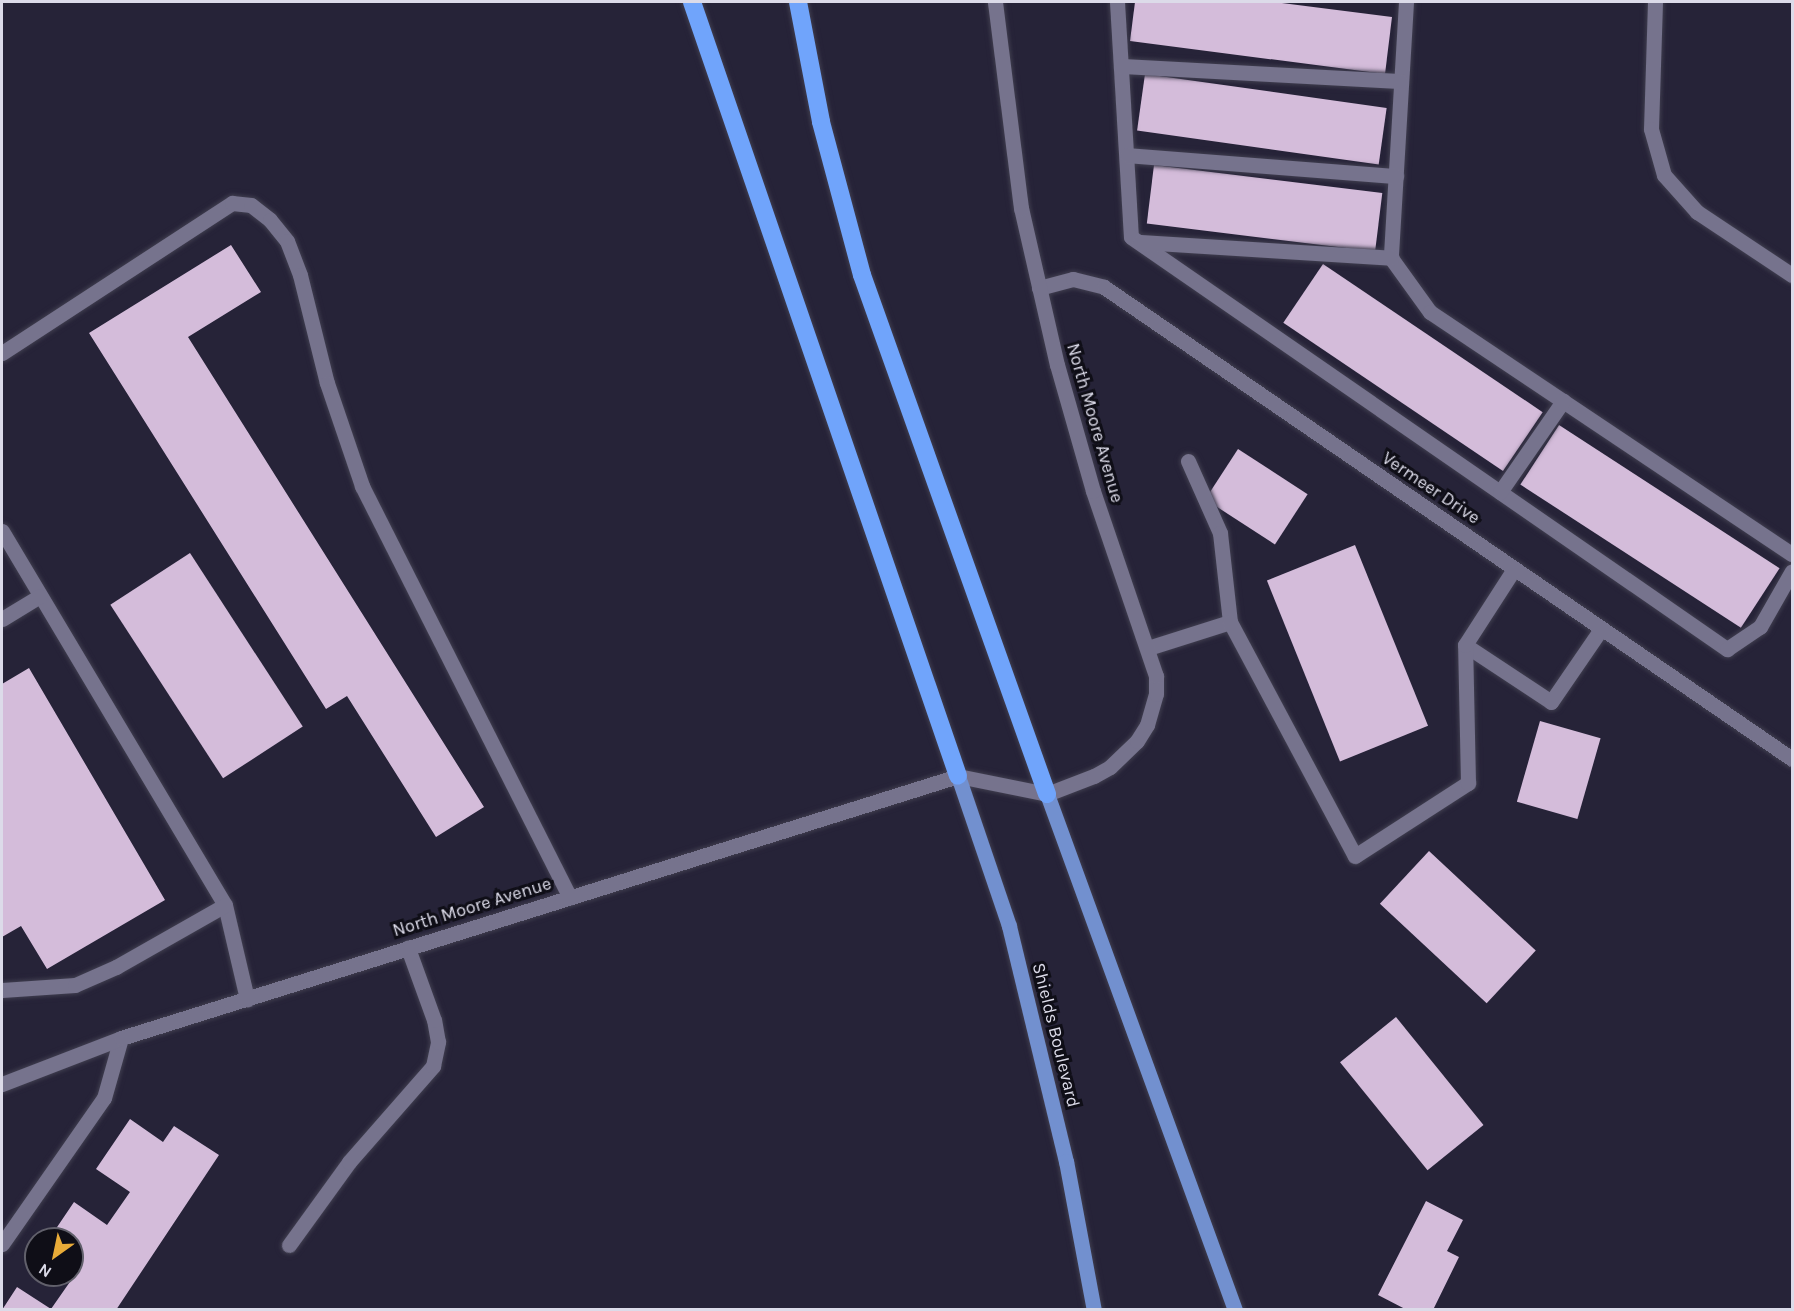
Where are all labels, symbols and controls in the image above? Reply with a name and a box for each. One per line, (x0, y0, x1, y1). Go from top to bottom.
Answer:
street label: North Moore Avenue (1062, 341, 1128, 505)
street label: Vermeer Drive (1378, 447, 1484, 529)
street label: North Moore Avenue (390, 873, 554, 941)
street label: Shields Boulevard (1028, 961, 1084, 1109)
north arrow (24, 1227, 84, 1287)
text: N (35, 1260, 55, 1282)

